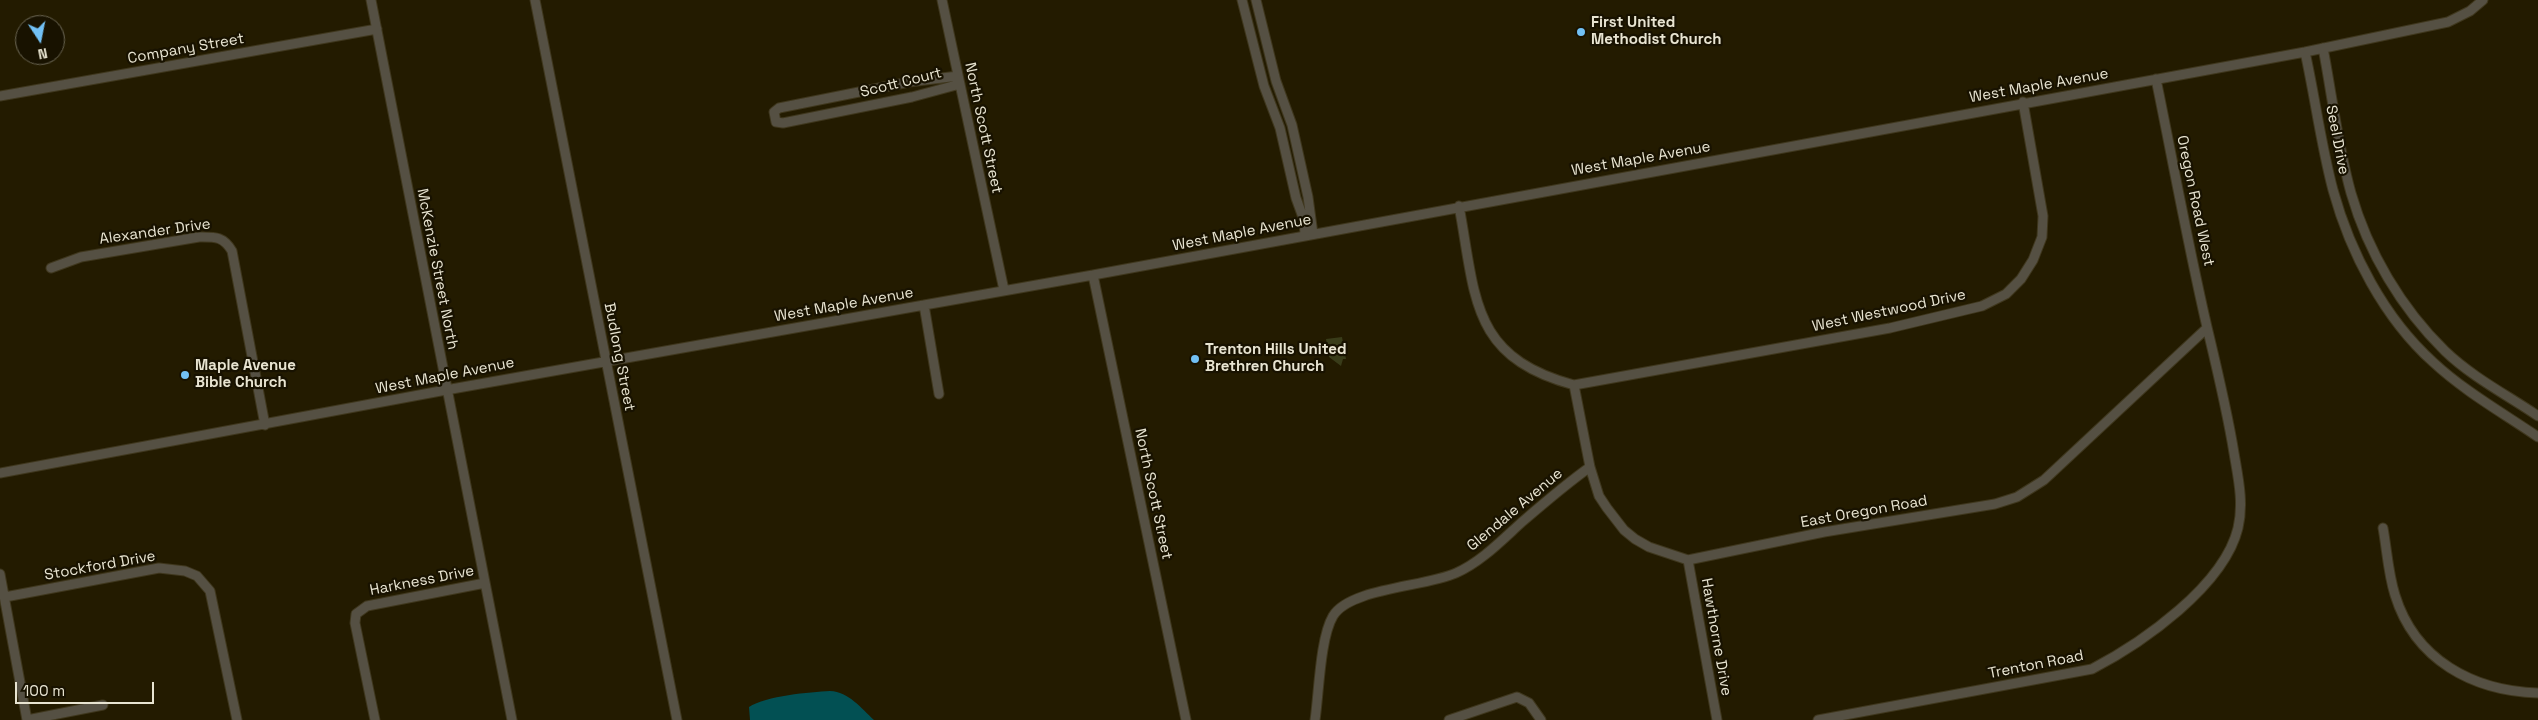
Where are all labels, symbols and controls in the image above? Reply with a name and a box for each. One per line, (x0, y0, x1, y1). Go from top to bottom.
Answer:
place label: First United Methodist Church (1591, 14, 1722, 49)
north arrow (15, 15, 65, 65)
marker: First United Methodist Church (1575, 26, 1587, 38)
street label: Company Street (126, 30, 246, 68)
text: N (36, 44, 49, 63)
street label: North Scott Street (960, 61, 1006, 195)
street label: Scott Court (858, 64, 944, 102)
street label: West Maple Avenue (1968, 65, 2110, 107)
street label: Seel Drive (2321, 104, 2353, 176)
street label: Oregon Road West (2172, 134, 2218, 268)
street label: West Maple Avenue (1570, 138, 1712, 180)
street label: McKenzie Street North (413, 187, 461, 351)
street label: West Maple Avenue (1171, 211, 1313, 255)
street label: Alexander Drive (98, 215, 212, 249)
street label: West Maple Avenue (773, 284, 915, 326)
street label: West Westwood Drive (1811, 286, 1967, 336)
street label: Budlong Street (600, 301, 638, 413)
place label: Trenton Hills United Brethren Church (1205, 341, 1347, 376)
marker: Trenton Hills United Brethren Church (1189, 353, 1201, 365)
street label: West Maple Avenue (374, 354, 516, 398)
place label: Maple Avenue Bible Church (195, 357, 296, 392)
marker: Maple Avenue Bible Church (179, 369, 191, 381)
street label: North Scott Street (1130, 427, 1176, 561)
street label: Glendale Avenue (1464, 465, 1566, 555)
street label: East Oregon Road (1799, 492, 1929, 532)
street label: Stockford Drive (43, 547, 157, 585)
street label: Harkness Drive (368, 562, 476, 600)
street label: Hawthorne Drive (1697, 577, 1735, 697)
street label: Trenton Road (1987, 647, 2085, 683)
scale bar (18, 672, 156, 704)
text: 100 m (23, 681, 65, 700)

